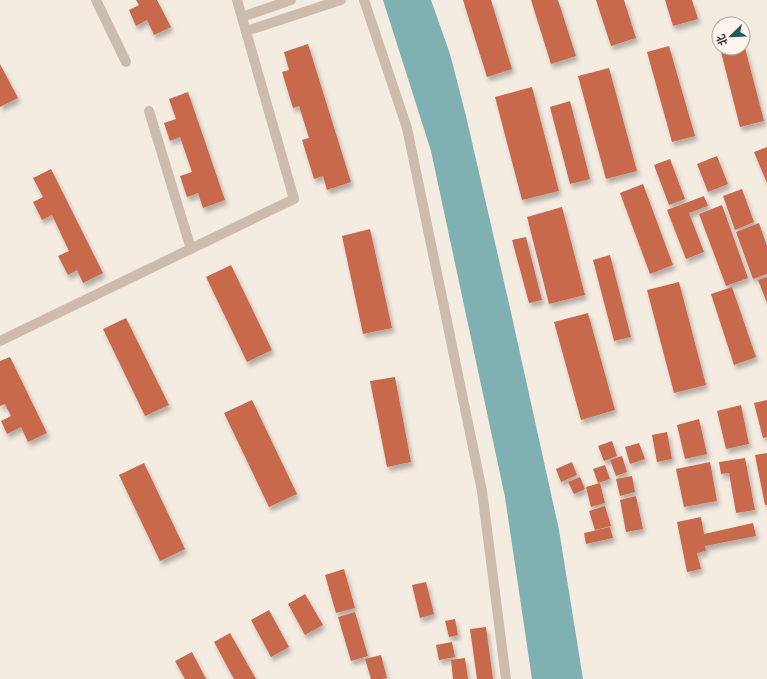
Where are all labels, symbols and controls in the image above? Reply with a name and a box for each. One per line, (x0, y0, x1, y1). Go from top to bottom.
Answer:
north arrow (711, 16, 751, 56)
text: 北 (714, 33, 729, 47)

